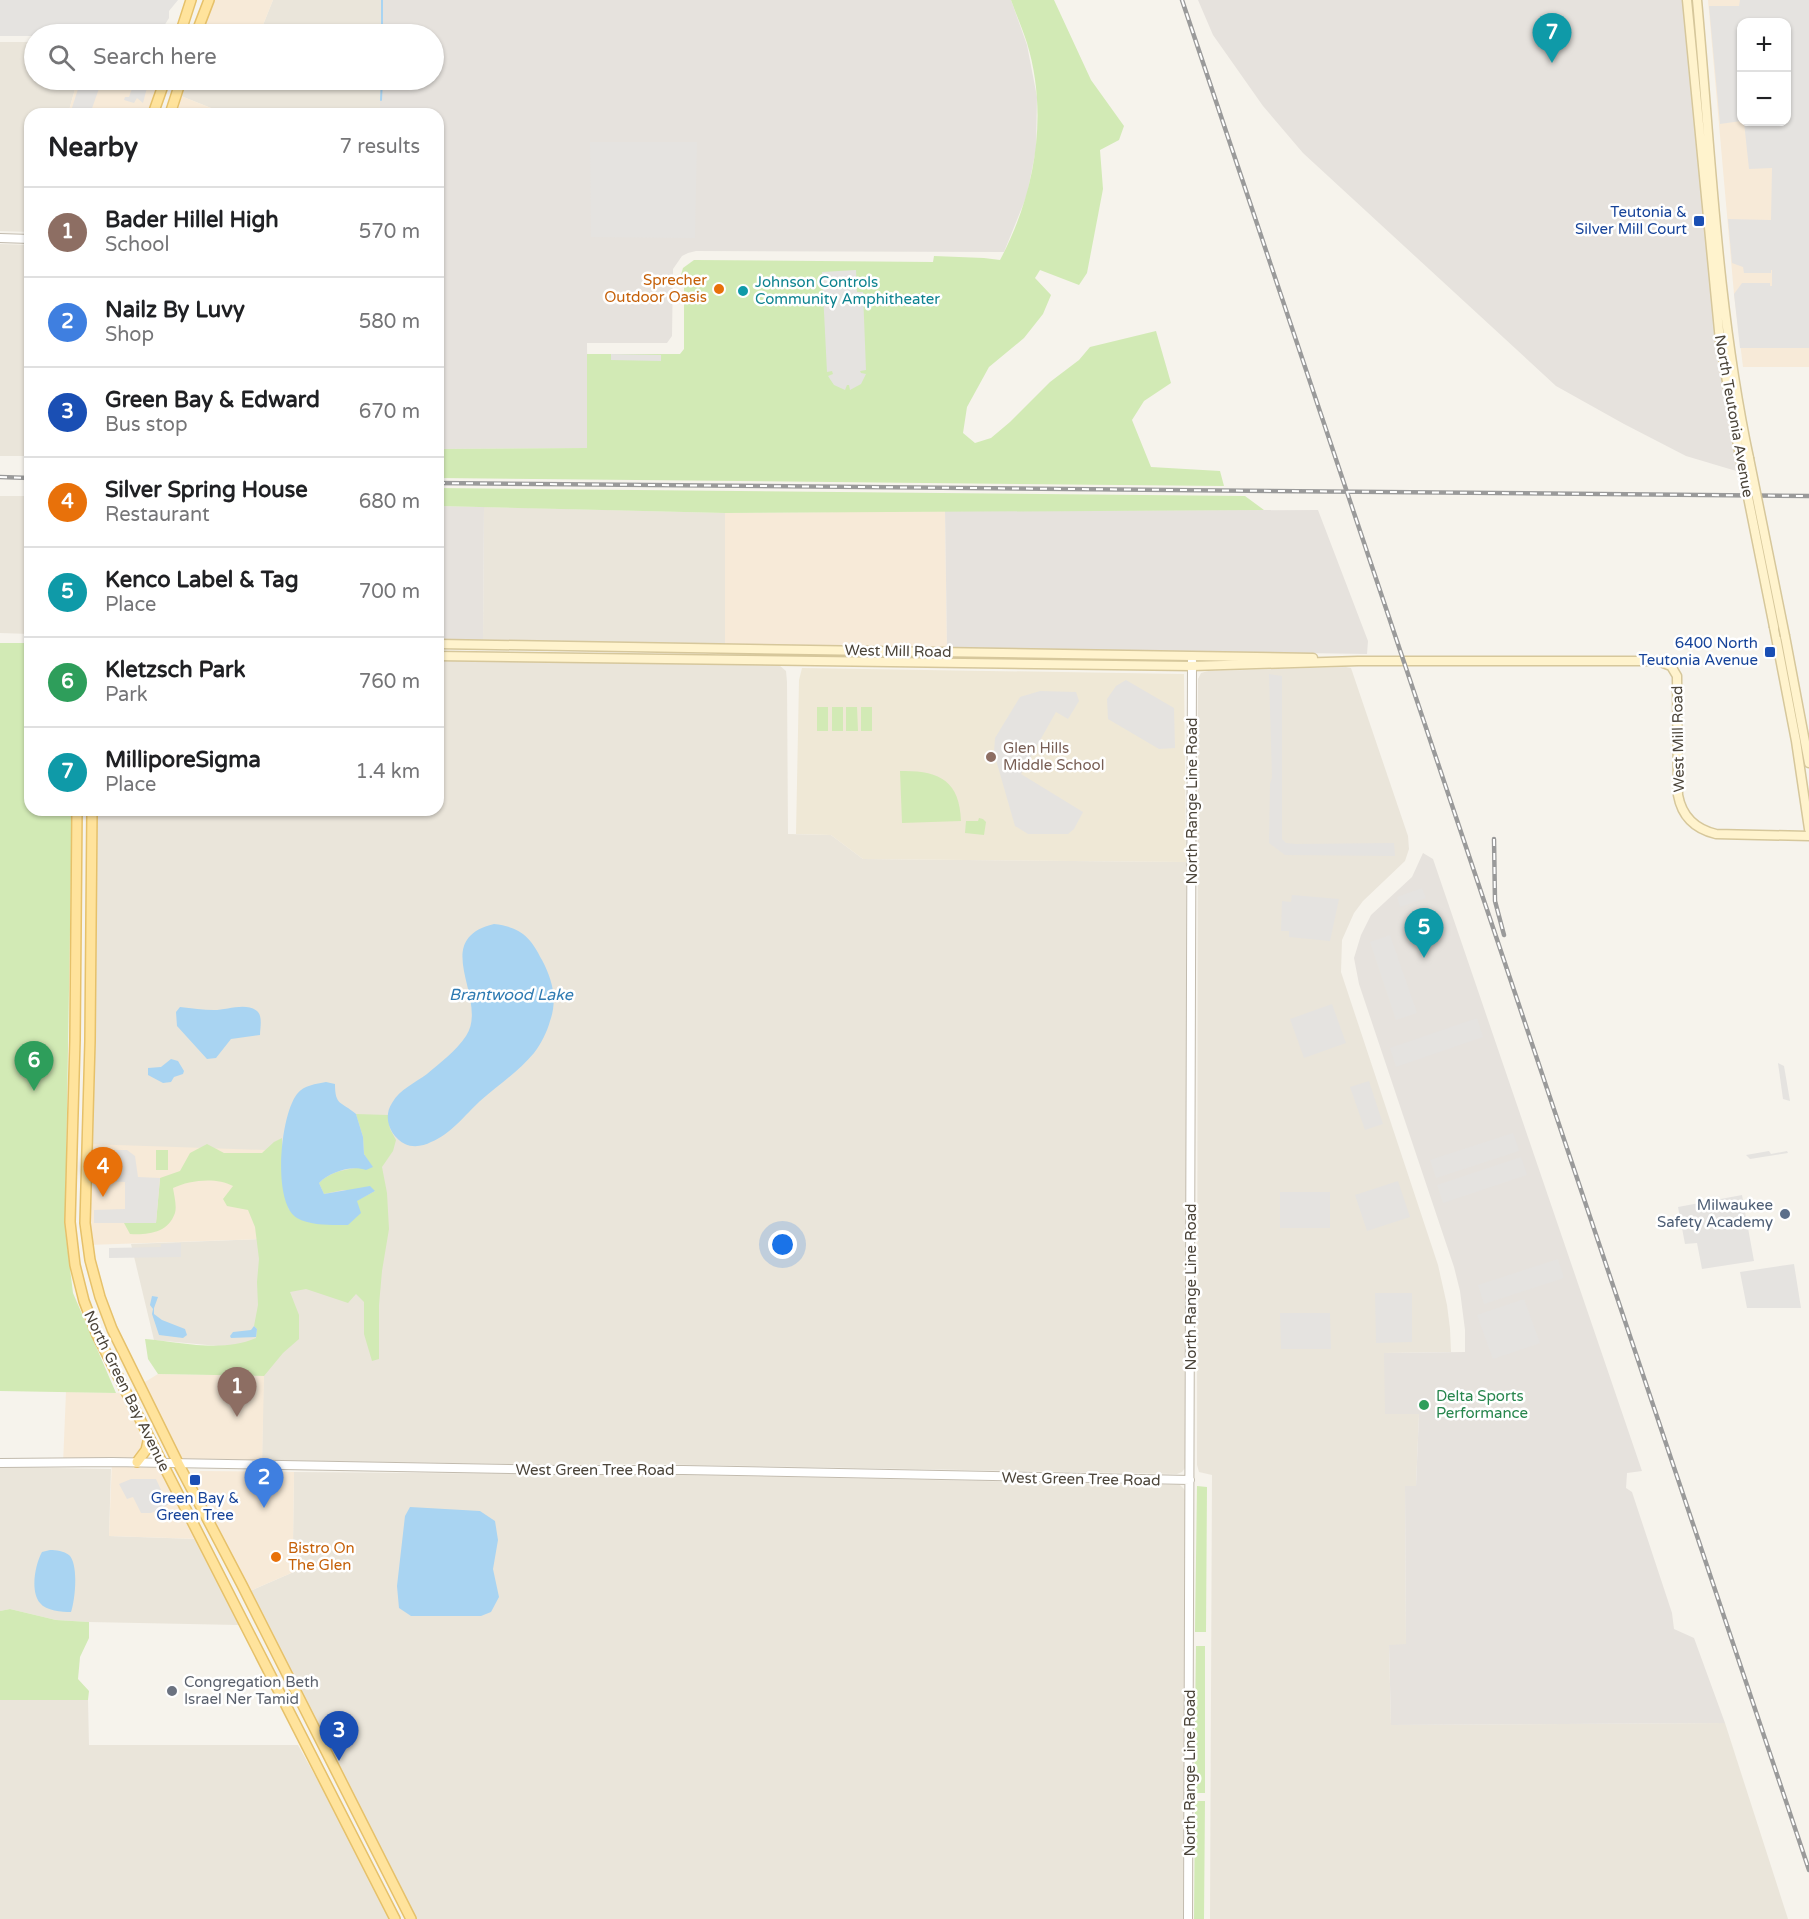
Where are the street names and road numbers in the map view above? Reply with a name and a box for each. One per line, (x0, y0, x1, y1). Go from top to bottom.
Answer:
street label: North Teutonia Avenue (1711, 333, 1757, 499)
street label: West Mill Road (844, 641, 952, 661)
street label: West Mill Road (1668, 685, 1688, 793)
street label: North Range Line Road (1183, 717, 1201, 885)
street label: North Range Line Road (1182, 1203, 1200, 1371)
street label: North Green Bay Avenue (80, 1308, 174, 1474)
street label: West Green Tree Road (516, 1461, 674, 1479)
street label: West Green Tree Road (1001, 1469, 1161, 1489)
street label: North Range Line Road (1181, 1689, 1199, 1857)

